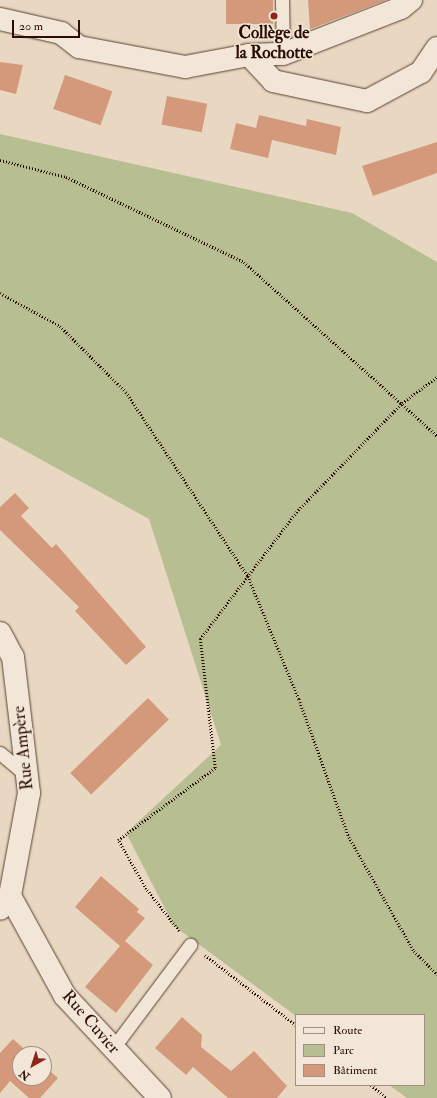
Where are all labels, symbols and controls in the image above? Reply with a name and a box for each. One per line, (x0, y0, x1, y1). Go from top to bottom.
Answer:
marker: Collège de la Rochotte (269, 11, 279, 21)
scale bar (14, 12, 82, 38)
text: 20 m (19, 19, 43, 34)
place label: Collège de la Rochotte (235, 23, 313, 63)
street label: Rue Ampère (8, 705, 38, 791)
street label: Rue Cuvier (58, 986, 124, 1058)
legend (295, 1014, 425, 1086)
text: Route (333, 1023, 362, 1038)
text: Parc (333, 1043, 354, 1058)
north arrow (12, 1046, 52, 1086)
text: Bâtiment (333, 1063, 377, 1078)
text: N (17, 1067, 33, 1083)

